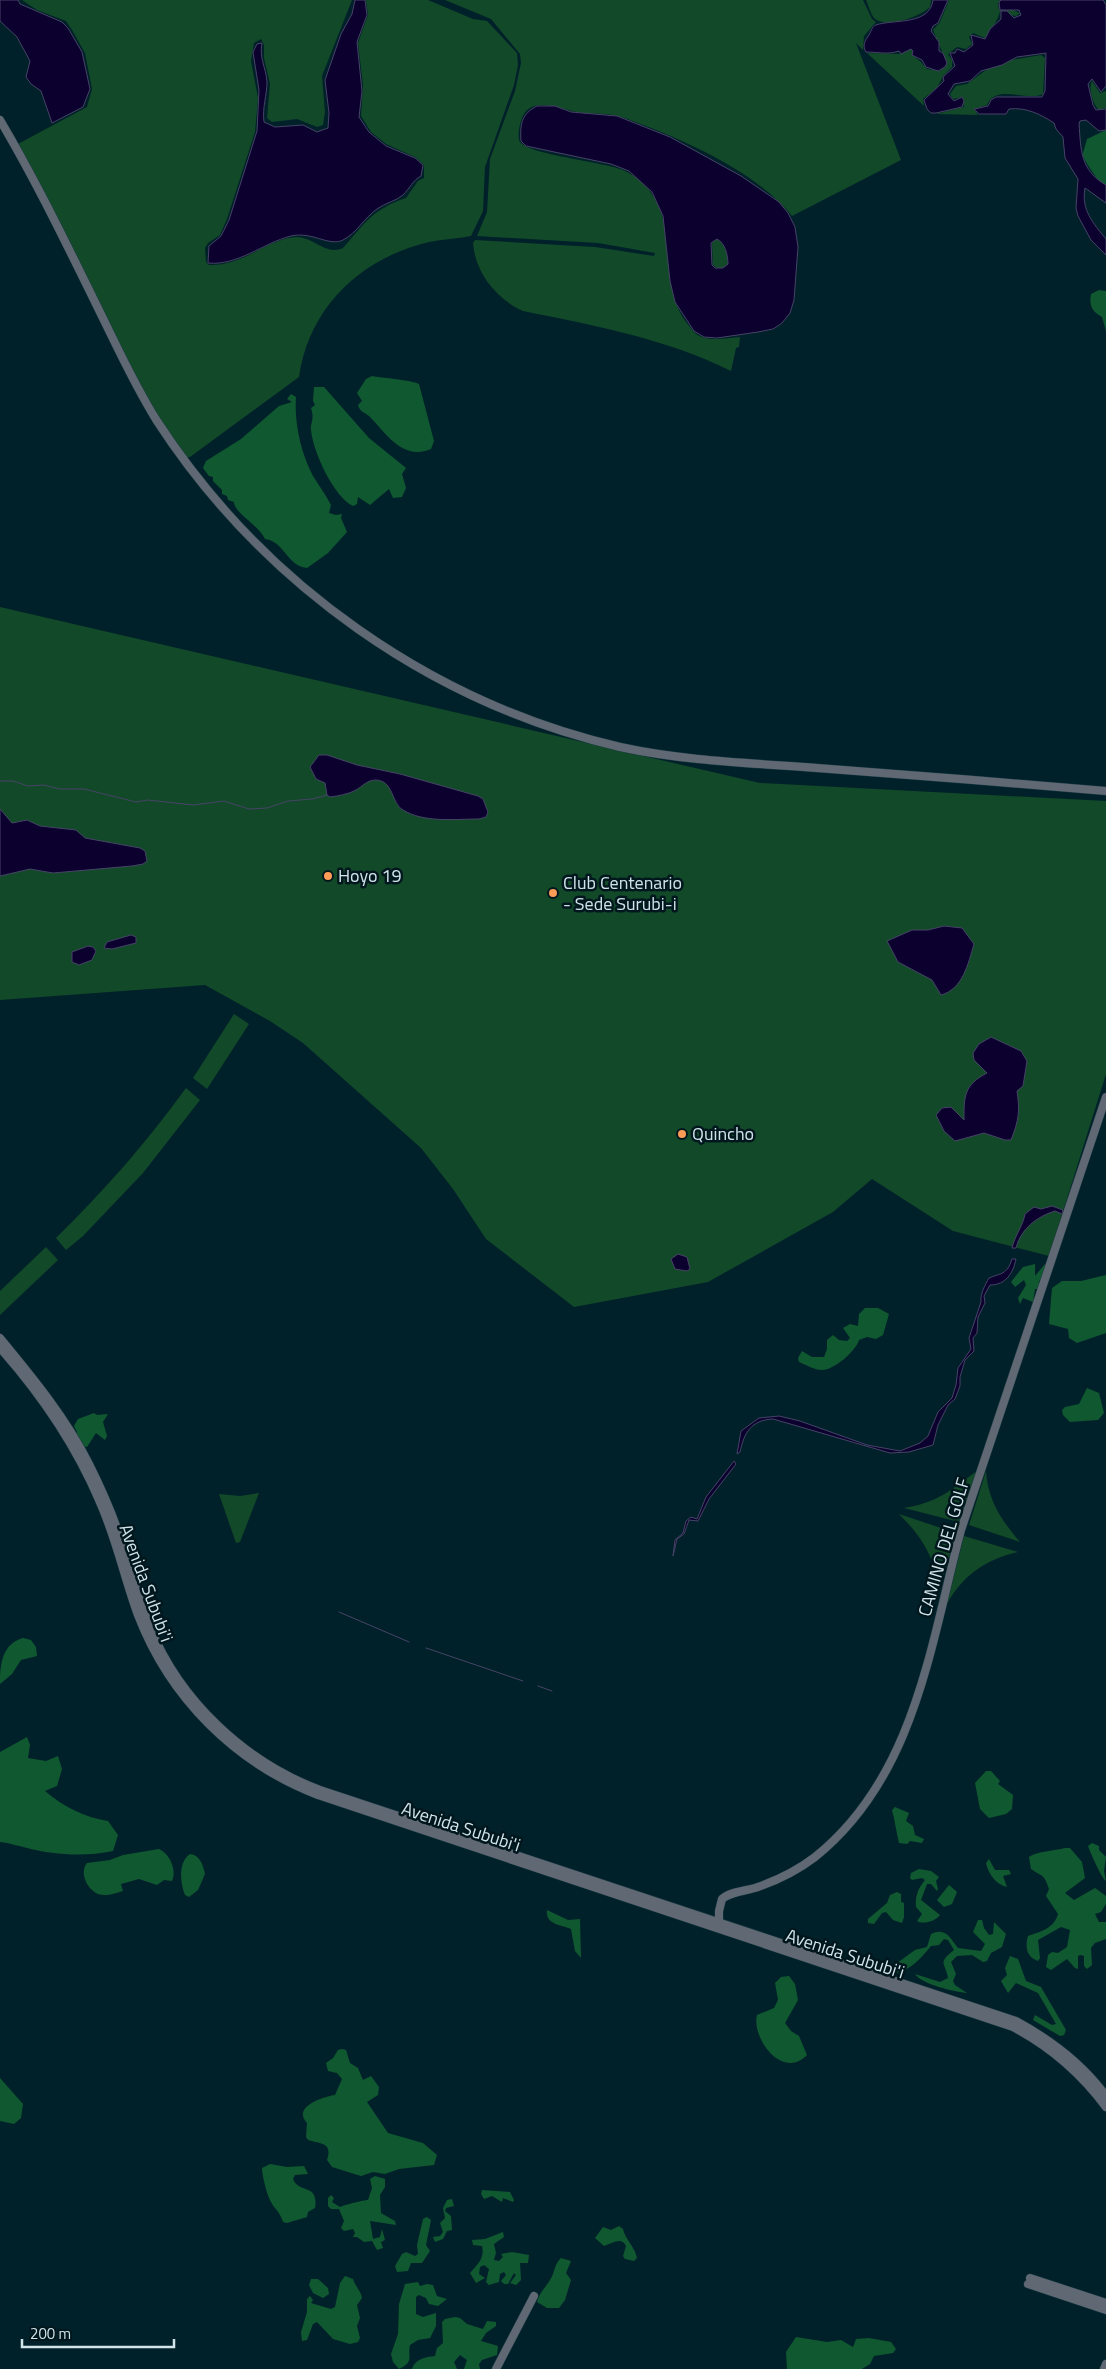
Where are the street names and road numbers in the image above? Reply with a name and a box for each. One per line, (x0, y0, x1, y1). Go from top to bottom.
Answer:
street label: CAMINO DEL GOLF (911, 1474, 976, 1619)
street label: Avenida Sububi'i (113, 1520, 180, 1645)
street label: Avenida Sububi'i (398, 1795, 524, 1858)
street label: Avenida Sububi'i (782, 1922, 908, 1985)

